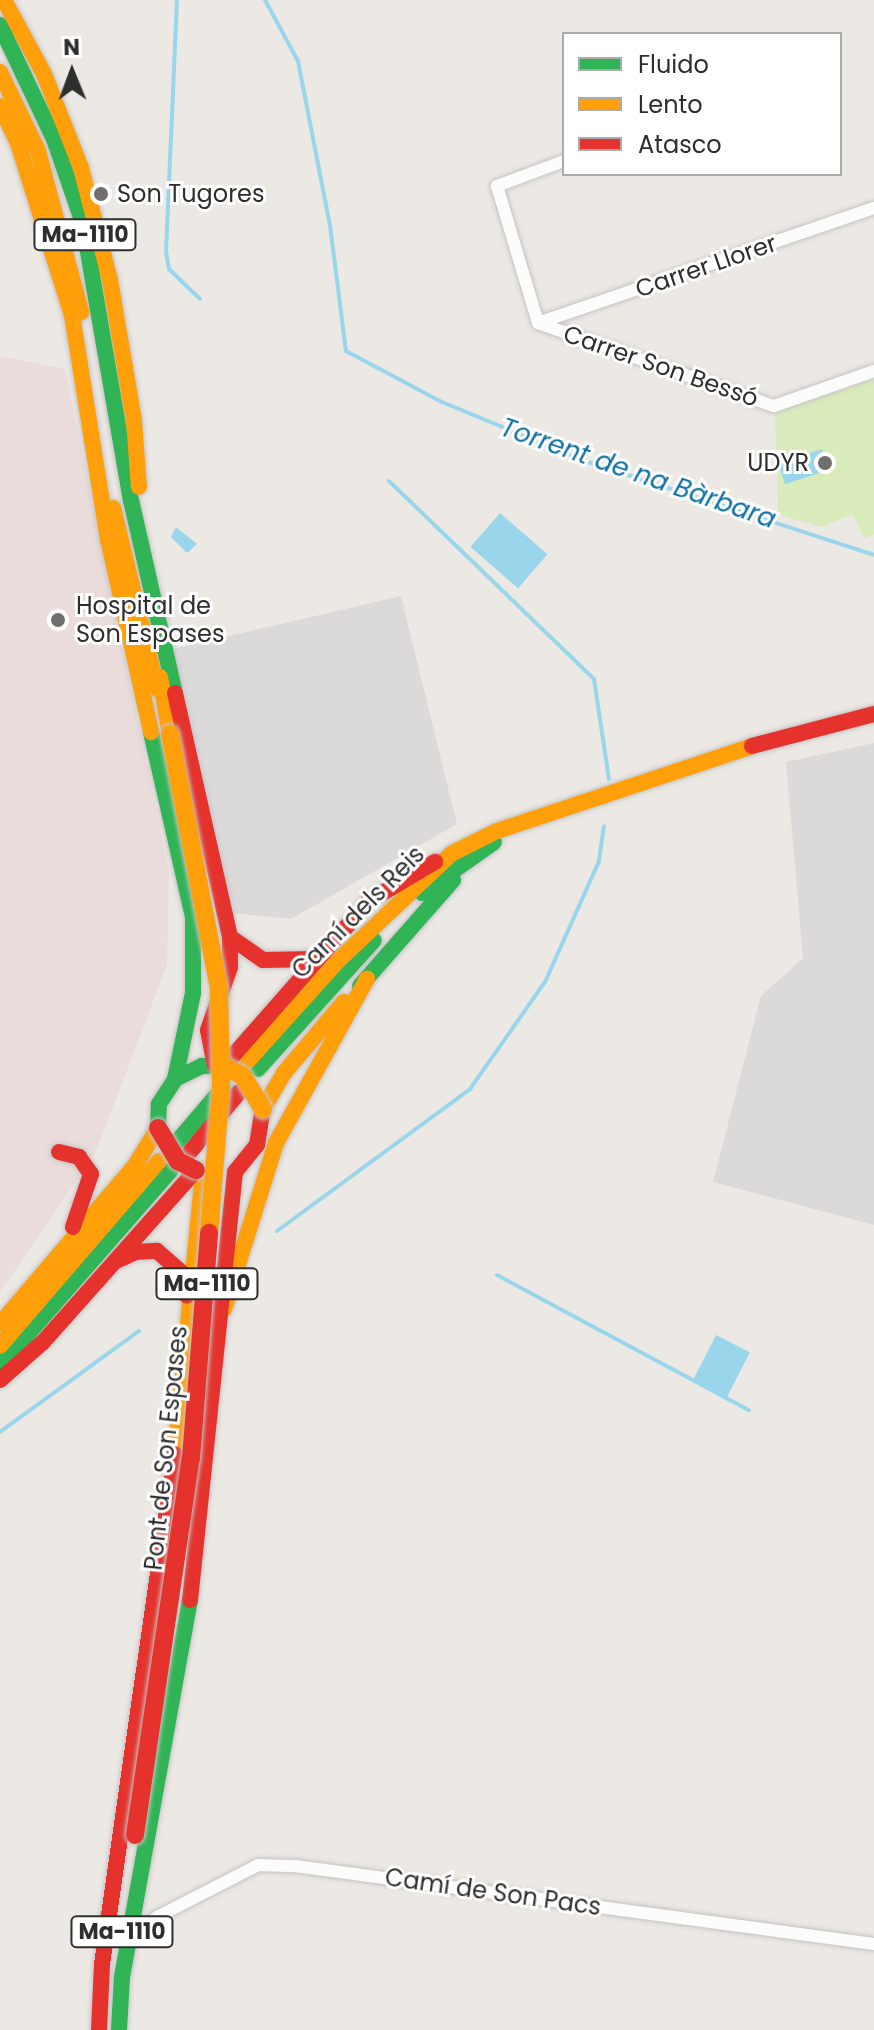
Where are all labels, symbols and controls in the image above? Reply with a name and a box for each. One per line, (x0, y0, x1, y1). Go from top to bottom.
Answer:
north arrow (32, 32, 112, 112)
text: N (63, 32, 80, 63)
legend (562, 32, 842, 176)
text: Fluido (638, 48, 709, 81)
text: Lento (638, 88, 703, 121)
text: Atasco (638, 128, 722, 161)
place label: Son Tugores (117, 180, 265, 208)
marker: Son Tugores (92, 185, 110, 203)
road number: Ma-1110 (33, 217, 137, 253)
street label: Carrer Llorer (632, 228, 780, 304)
street label: Carrer Son Bessó (560, 319, 762, 413)
water label: Torrent de na Bàrbara (496, 412, 780, 536)
place label: UDYR (747, 449, 809, 477)
marker: UDYR (816, 454, 834, 472)
place label: Hospital de Son Espases (76, 592, 224, 648)
marker: Hospital de Son Espases (47, 609, 69, 631)
street label: Camí dels Reis (286, 840, 430, 984)
road number: Ma-1110 (155, 1266, 259, 1302)
street label: Pont de Son Espases (139, 1324, 193, 1572)
street label: Camí de Son Pacs (383, 1863, 603, 1921)
road number: Ma-1110 (70, 1914, 174, 1950)

